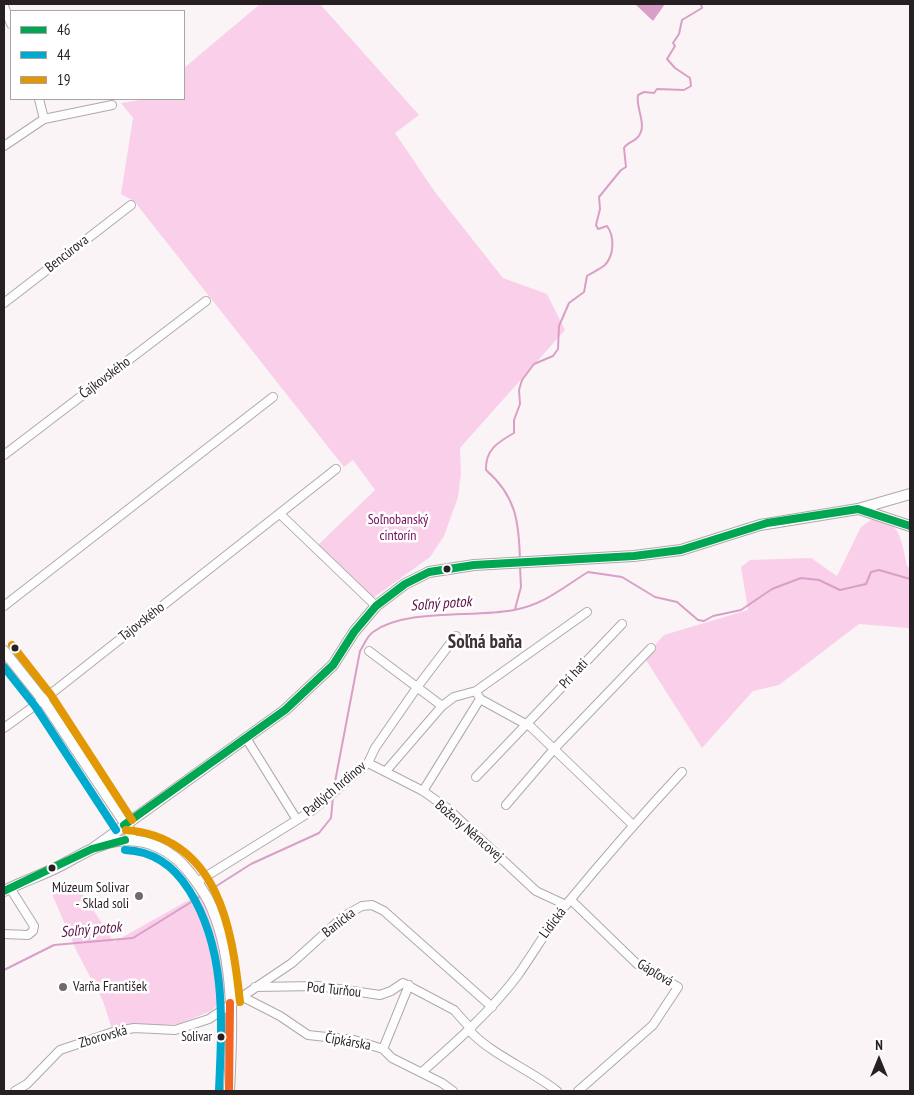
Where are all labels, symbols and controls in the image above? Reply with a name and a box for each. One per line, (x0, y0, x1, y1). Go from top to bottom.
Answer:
legend (10, 10, 185, 100)
text: 46 (57, 20, 71, 39)
text: 44 (57, 45, 71, 64)
text: 19 (57, 70, 71, 89)
street label: Bencúrova (42, 232, 92, 276)
street label: Čajkovského (76, 353, 134, 403)
park label: Soľnobanský cintorín (368, 512, 428, 544)
unlabelled marker (442, 564, 452, 574)
water label: Soľný potok (410, 593, 472, 615)
street label: Tajovského (116, 599, 168, 645)
district label: Soľná baňa (448, 632, 522, 654)
unlabelled marker (10, 643, 20, 653)
street label: Pri hati (556, 656, 592, 692)
street label: Padlých hrdinov (300, 758, 370, 820)
street label: Boženy Němcovej (431, 797, 507, 865)
unlabelled marker (47, 863, 57, 873)
place label: Múzeum Solivar - Sklad soli (52, 880, 129, 912)
marker: Múzeum Solivar - Sklad soli (133, 890, 145, 902)
street label: Lidická (536, 904, 570, 942)
street label: Banícka (319, 905, 359, 941)
water label: Soľný potok (60, 918, 122, 942)
street label: Gápľová (634, 956, 676, 990)
place label: Varňa František (73, 979, 147, 995)
street label: Pod Turňou (306, 979, 362, 1001)
marker: Varňa František (57, 981, 69, 993)
street label: Zborovská (77, 1022, 129, 1052)
place label: Solivar (181, 1029, 212, 1045)
street label: Čipkárska (324, 1030, 372, 1054)
marker: Solivar (216, 1032, 226, 1042)
north arrow (854, 1035, 904, 1085)
text: N (875, 1036, 883, 1054)

